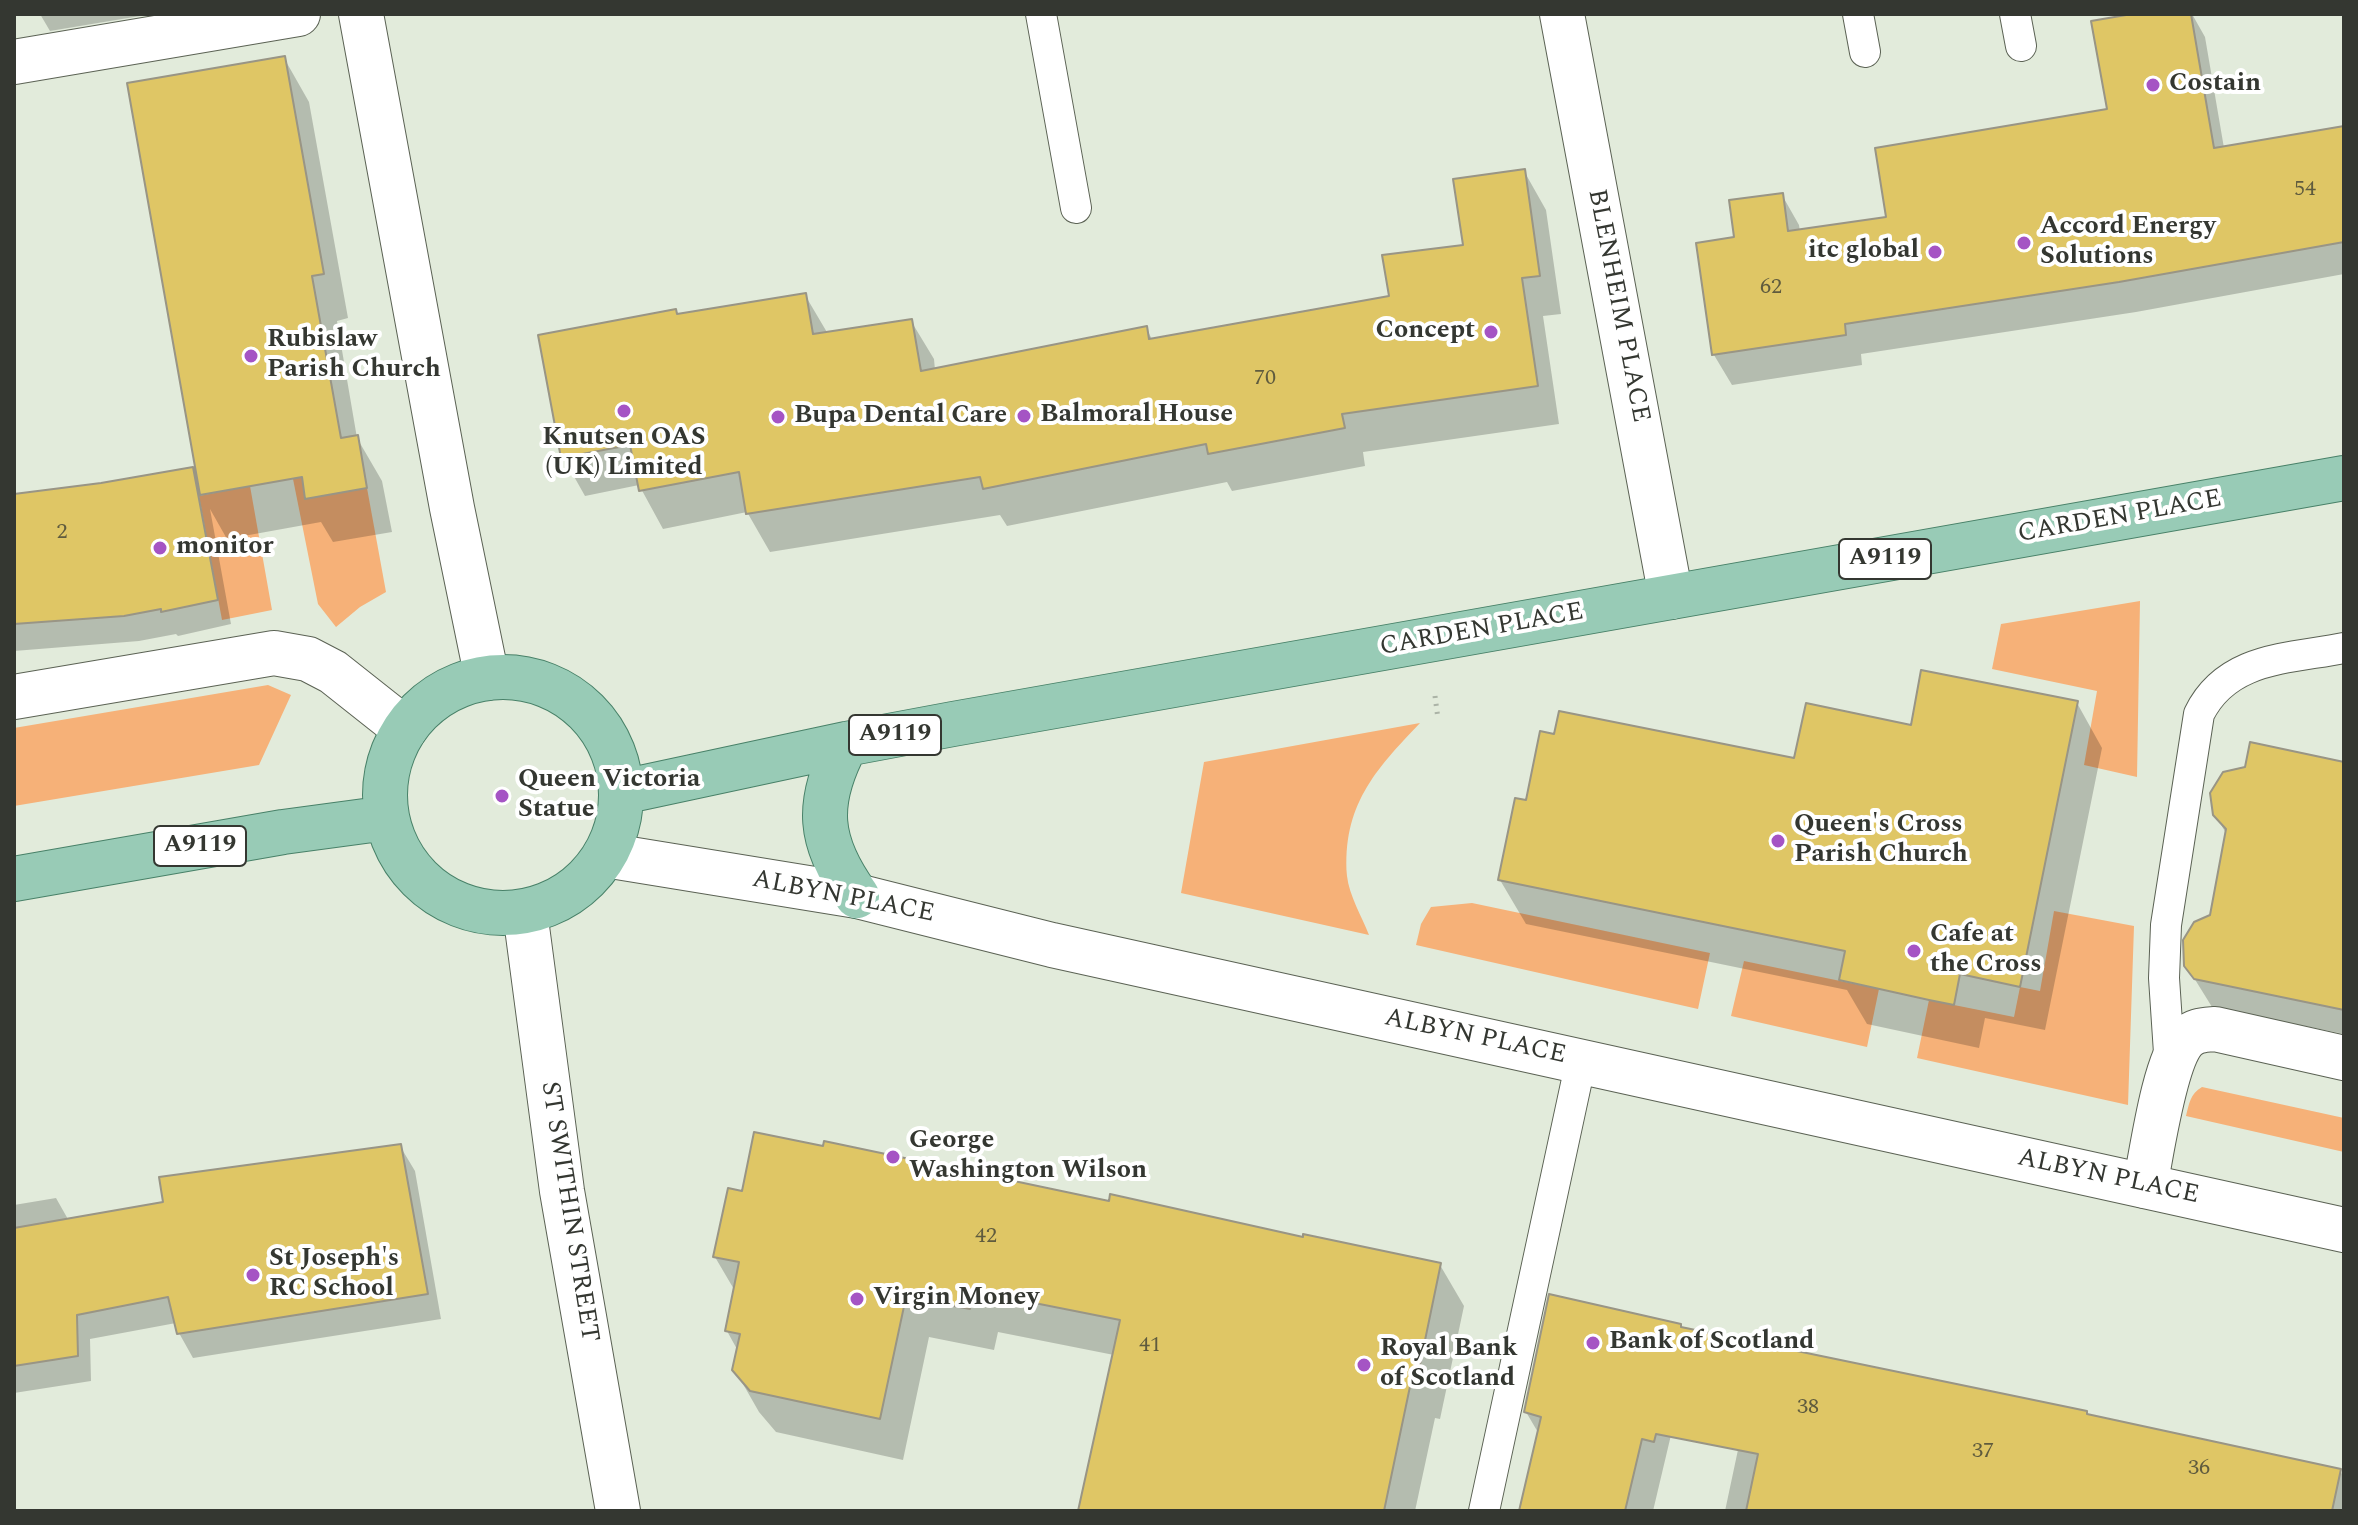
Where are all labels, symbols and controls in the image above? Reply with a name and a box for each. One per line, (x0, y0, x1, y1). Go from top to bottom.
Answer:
place label: Costain (2169, 69, 2261, 101)
marker: Costain (2144, 76, 2162, 94)
house number: 54 (2294, 178, 2316, 204)
street label: BLENHEIM PLACE (1579, 187, 1655, 425)
place label: Accord Energy Solutions (2040, 212, 2216, 274)
marker: Accord Energy Solutions (2015, 234, 2033, 252)
place label: itc global (1808, 236, 1919, 268)
marker: itc global (1926, 243, 1944, 261)
house number: 62 (1760, 276, 1782, 302)
place label: Concept (1376, 316, 1475, 348)
marker: Concept (1482, 323, 1500, 341)
place label: Rubislaw Parish Church (267, 325, 441, 386)
marker: Rubislaw Parish Church (242, 347, 260, 365)
house number: 70 (1254, 367, 1276, 393)
place label: Balmoral House (1040, 400, 1233, 432)
place label: Bupa Dental Care (794, 401, 1007, 433)
marker: Knutsen OAS (UK) Limited (615, 402, 633, 420)
marker: Balmoral House (1015, 407, 1033, 425)
marker: Bupa Dental Care (769, 408, 787, 426)
place label: Knutsen OAS (UK) Limited (542, 423, 706, 484)
street label: CARDEN PLACE (2016, 485, 2224, 551)
house number: 2 (57, 521, 67, 547)
place label: monitor (176, 532, 273, 564)
marker: monitor (151, 539, 169, 557)
road number: A9119 (1839, 539, 1931, 579)
street label: CARDEN PLACE (1378, 598, 1586, 664)
road number: A9119 (849, 715, 941, 755)
place label: Queen Victoria Statue (518, 765, 700, 826)
marker: Queen Victoria Statue (493, 787, 511, 805)
place label: Queen's Cross Parish Church (1794, 810, 1968, 872)
road number: A9119 (154, 826, 246, 866)
marker: Queen's Cross Parish Church (1769, 832, 1787, 850)
street label: ALBYN PLACE (749, 865, 937, 931)
place label: Cafe at the Cross (1930, 920, 2042, 982)
marker: Cafe at the Cross (1905, 942, 1923, 960)
street label: ALBYN PLACE (1381, 1004, 1569, 1072)
street label: ST SWITHIN STREET (532, 1080, 604, 1344)
place label: George Washington Wilson (909, 1126, 1147, 1188)
street label: ALBYN PLACE (2014, 1144, 2202, 1212)
marker: George Washington Wilson (884, 1148, 902, 1166)
house number: 42 (975, 1225, 997, 1251)
place label: St Joseph's RC School (269, 1244, 399, 1306)
marker: St Joseph's RC School (244, 1266, 262, 1284)
place label: Virgin Money (873, 1283, 1039, 1315)
marker: Virgin Money (848, 1290, 866, 1308)
place label: Bank of Scotland (1609, 1327, 1815, 1359)
house number: 41 (1139, 1334, 1161, 1360)
place label: Royal Bank of Scotland (1380, 1334, 1518, 1396)
marker: Bank of Scotland (1584, 1334, 1602, 1352)
marker: Royal Bank of Scotland (1355, 1356, 1373, 1374)
house number: 38 (1797, 1396, 1819, 1422)
house number: 37 (1972, 1440, 1994, 1466)
house number: 36 (2188, 1457, 2210, 1483)

